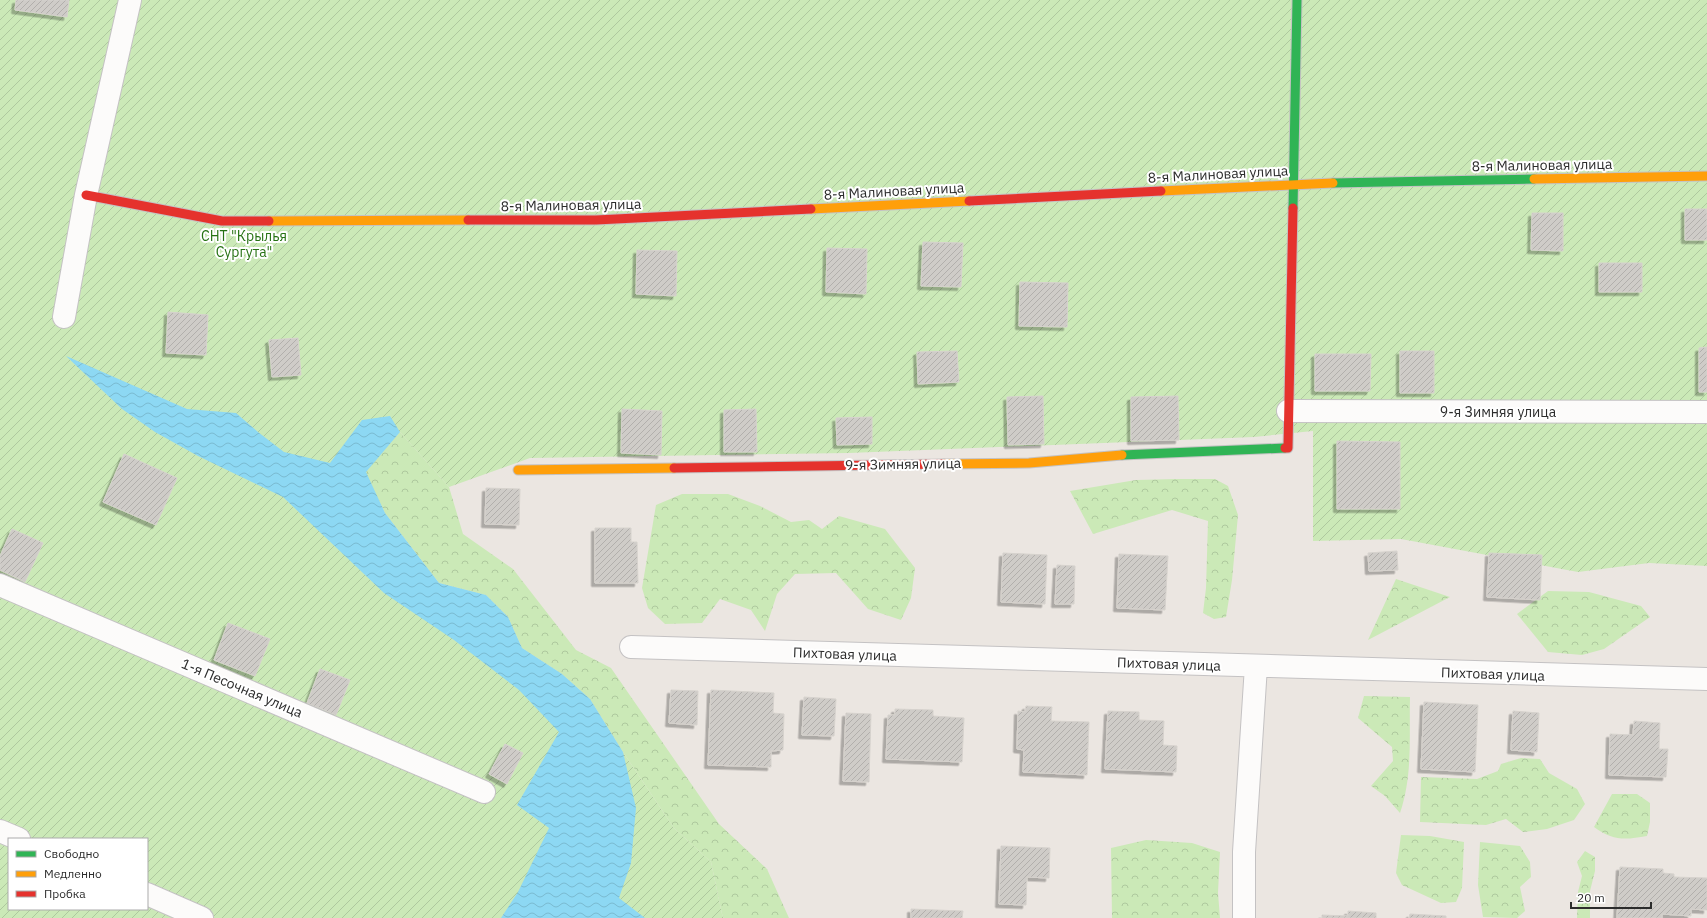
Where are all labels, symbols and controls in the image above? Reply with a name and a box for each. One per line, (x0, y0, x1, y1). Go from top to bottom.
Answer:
street label: 8-я Малиновая улица (1471, 155, 1613, 175)
street label: 8-я Малиновая улица (1147, 161, 1289, 187)
street label: 8-я Малиновая улица (823, 178, 965, 204)
street label: 8-я Малиновая улица (500, 195, 642, 215)
park label: CНТ "Крылья Сургута" (201, 227, 287, 261)
street label: 9-я Зимняя улица (1440, 403, 1557, 421)
street label: 9-я Зимняя улица (845, 454, 962, 474)
street label: Пихтовая улица (793, 643, 898, 665)
street label: Пихтовая улица (1117, 653, 1222, 675)
street label: 1-я Песочная улица (179, 654, 306, 722)
street label: Пихтовая улица (1441, 663, 1546, 685)
legend (8, 838, 148, 910)
text: Свободно (44, 846, 100, 861)
text: Медленно (44, 866, 102, 881)
scale bar (1571, 884, 1651, 910)
text: Пробка (44, 886, 86, 901)
text: 20 m (1577, 890, 1605, 905)

